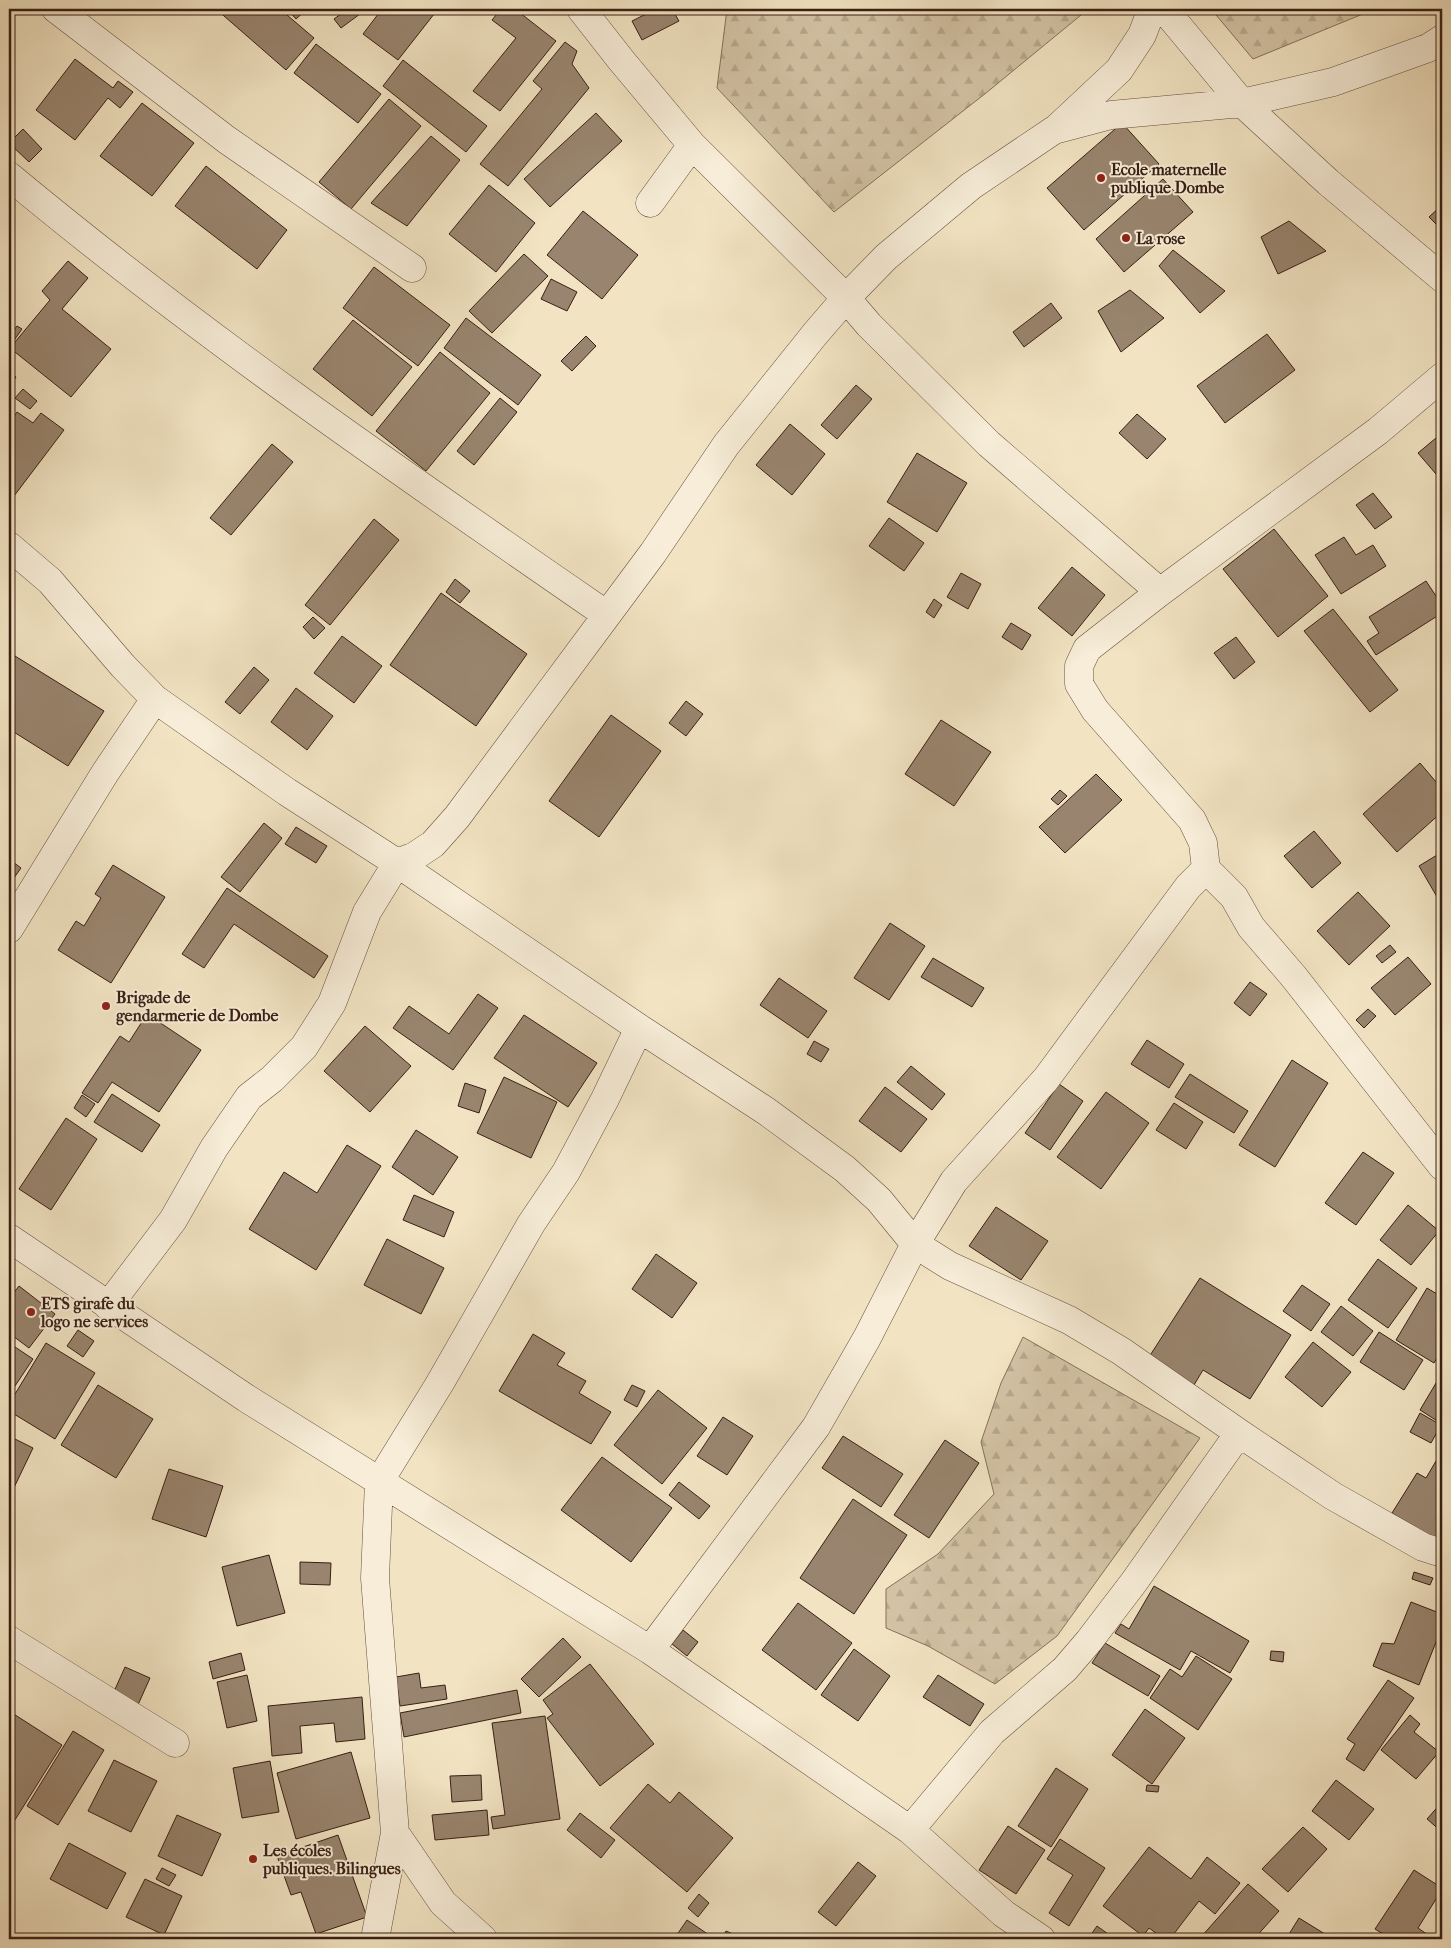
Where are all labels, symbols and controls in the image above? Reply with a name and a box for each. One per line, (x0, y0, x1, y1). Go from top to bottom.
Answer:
place label: Ecole maternelle publique Dombe (1110, 160, 1226, 198)
marker: Ecole maternelle publique Dombe (1095, 172, 1107, 184)
place label: La rose (1136, 229, 1185, 248)
marker: La rose (1120, 232, 1132, 244)
place label: Brigade de gendarmerie de Dombe (116, 988, 278, 1026)
marker: Brigade de gendarmerie de Dombe (100, 1000, 112, 1012)
place label: ETS girafe du logo ne services (40, 1294, 148, 1332)
marker: ETS girafe du logo ne services (25, 1306, 37, 1318)
place label: Les écoles publiques. Bilingues (262, 1841, 401, 1879)
marker: Les écoles publiques. Bilingues (247, 1853, 259, 1865)

